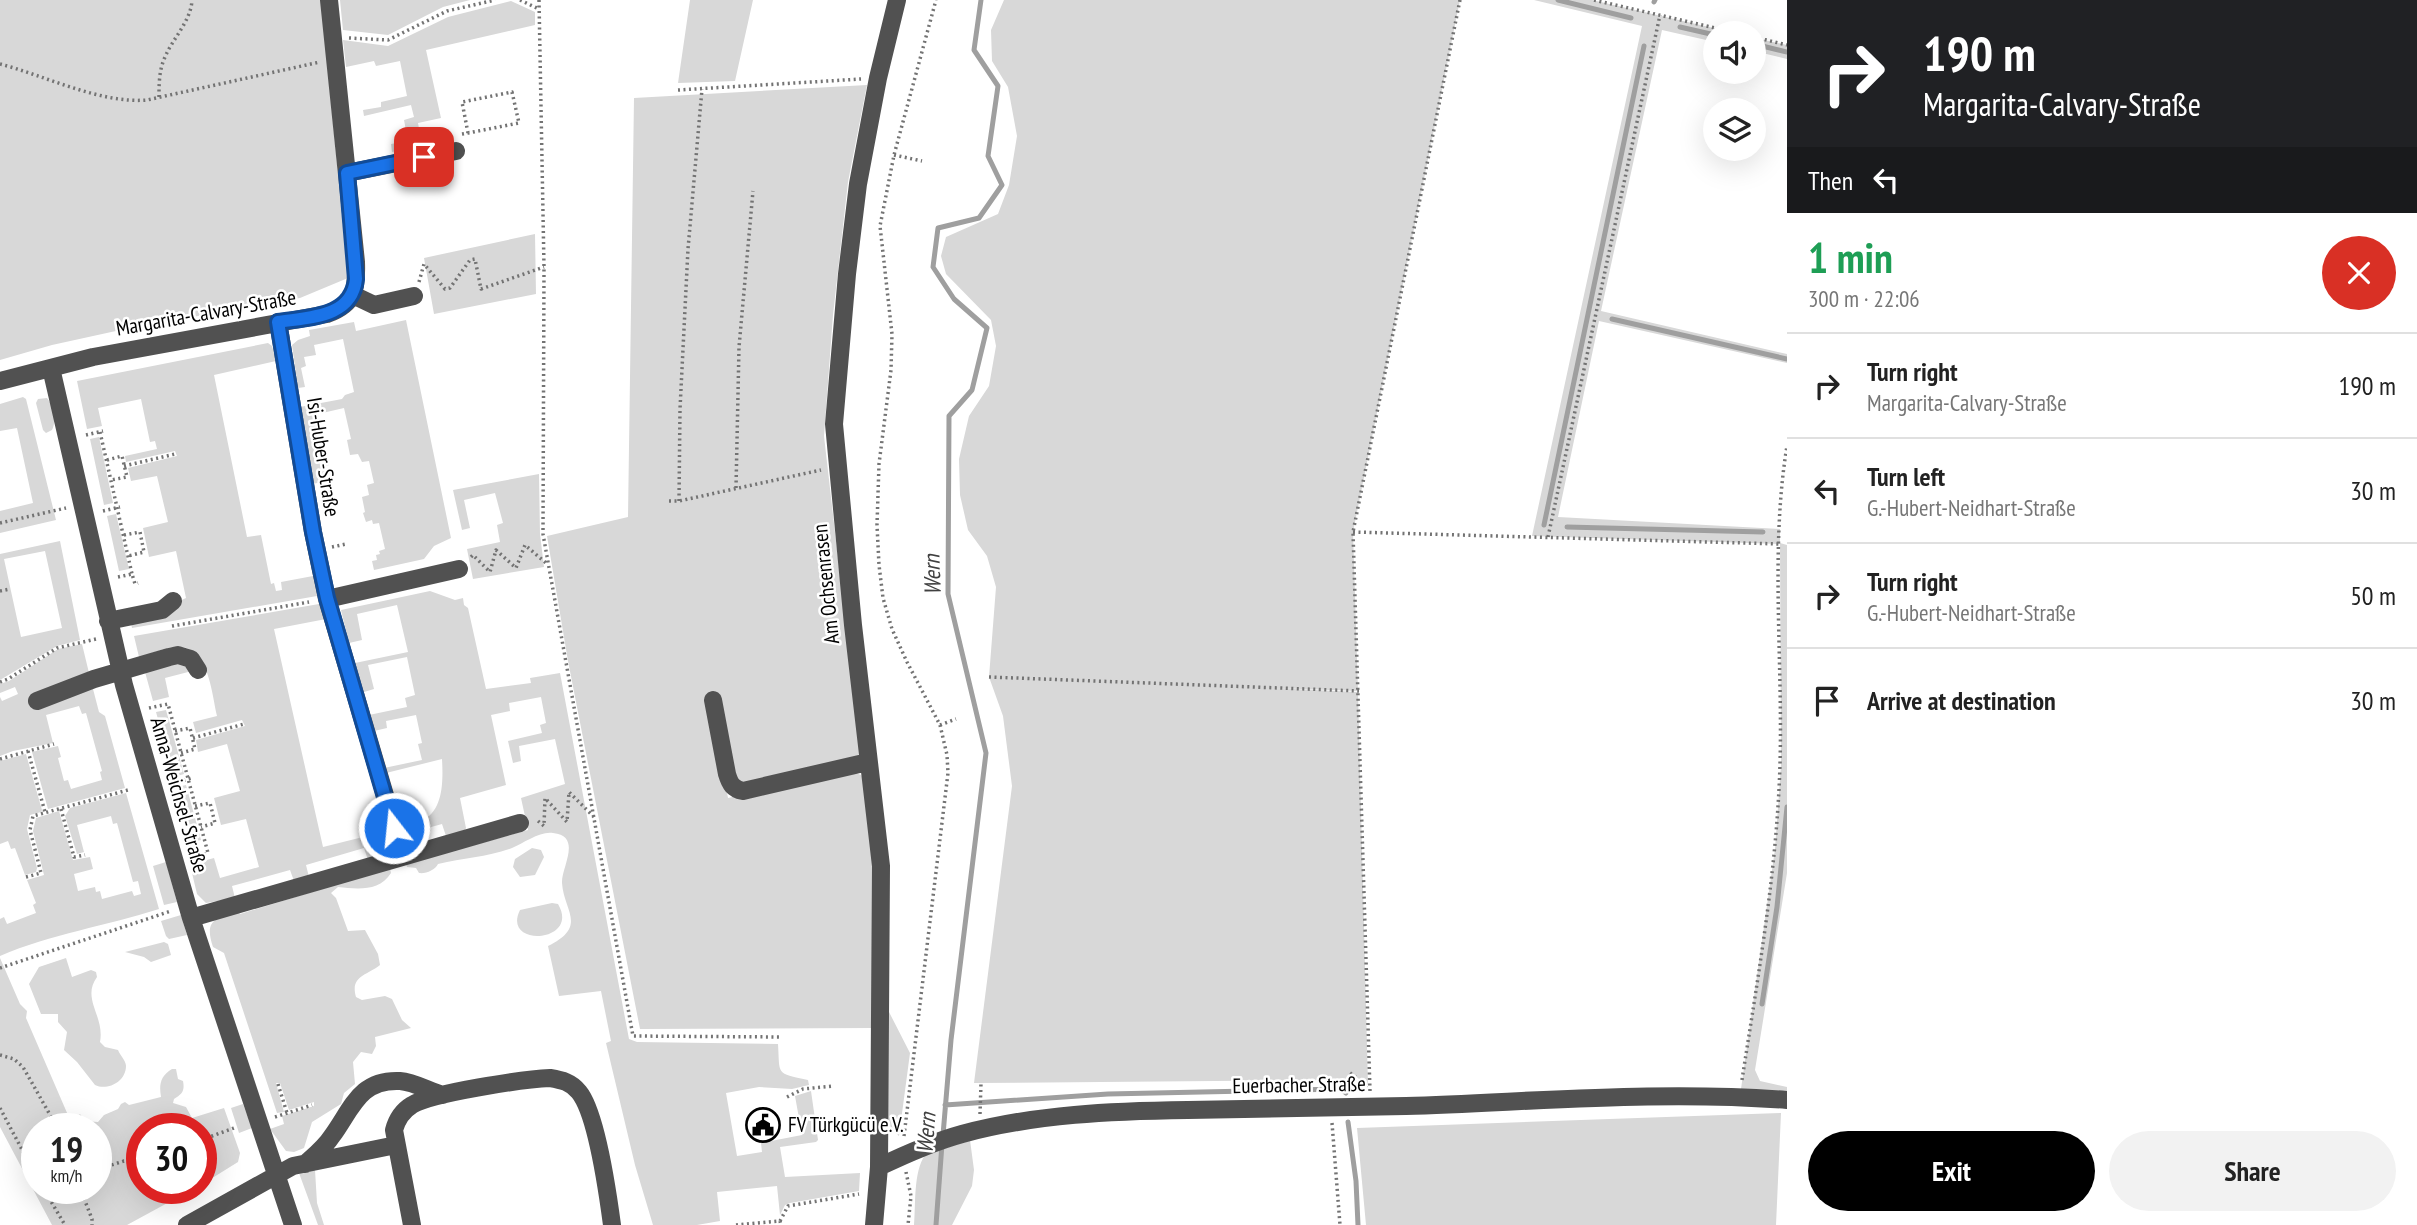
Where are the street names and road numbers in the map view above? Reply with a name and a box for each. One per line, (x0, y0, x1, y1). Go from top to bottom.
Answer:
street label: Margarita-Calvary-Straße (114, 283, 298, 342)
street label: Isi-Huber-Straße (301, 395, 346, 519)
street label: Am Ochsenrasen (806, 523, 845, 645)
street label: Anna-Weichsel-Straße (144, 714, 215, 876)
street label: Euerbacher Straße (1232, 1070, 1366, 1099)

